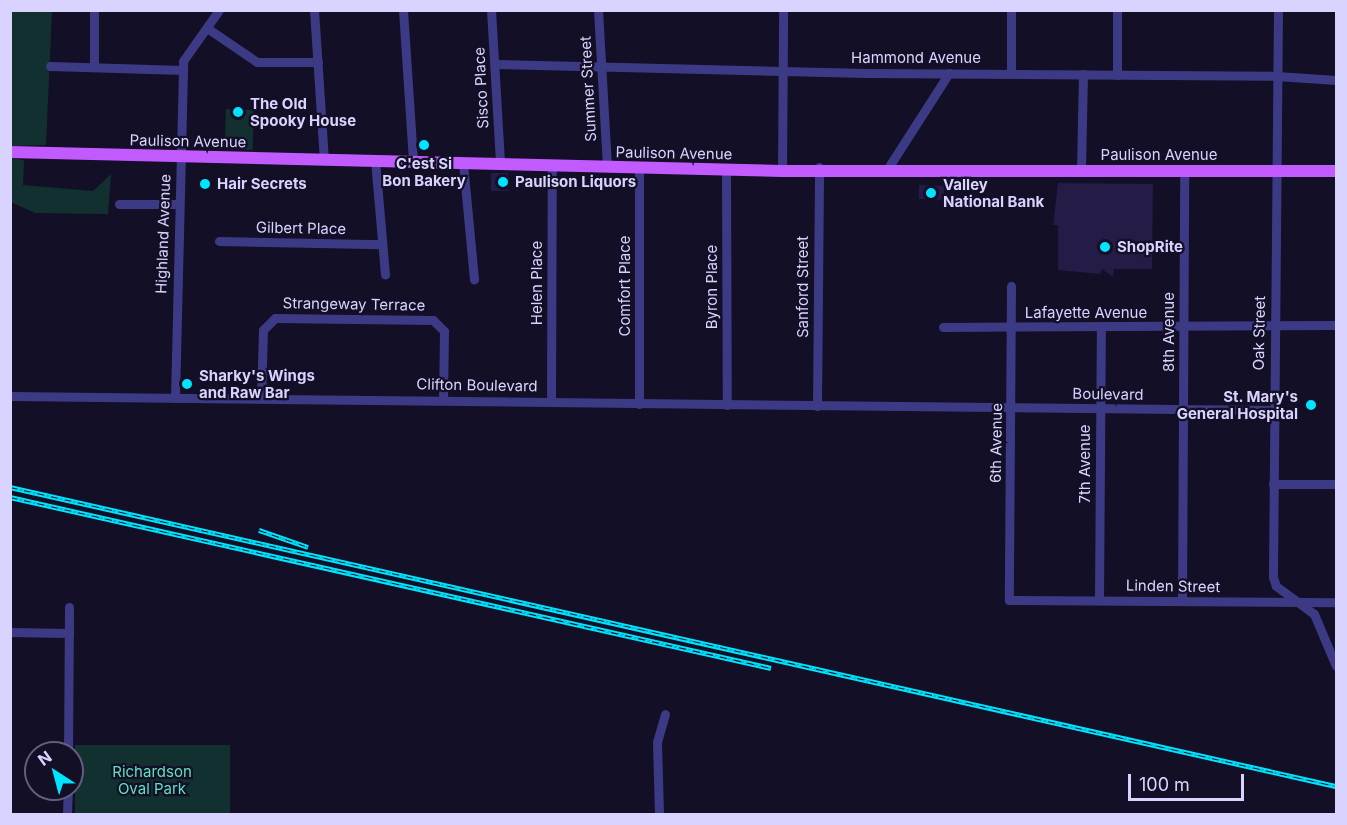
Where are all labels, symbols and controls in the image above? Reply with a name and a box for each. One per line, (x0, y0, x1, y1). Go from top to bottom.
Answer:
street label: Summer Street (576, 36, 600, 142)
street label: Sisco Place (470, 47, 492, 129)
street label: Hammond Avenue (851, 49, 981, 67)
place label: The Old Spooky House (250, 94, 356, 129)
marker: The Old Spooky House (231, 105, 245, 119)
street label: Paulison Avenue (129, 131, 247, 151)
marker: C'est Si Bon Bakery (417, 138, 431, 152)
street label: Paulison Avenue (615, 143, 733, 163)
street label: Paulison Avenue (1101, 146, 1217, 164)
place label: C'est Si Bon Bakery (382, 154, 466, 189)
place label: Paulison Liquors (515, 173, 636, 191)
street label: Highland Avenue (152, 174, 174, 294)
place label: Hair Secrets (217, 175, 307, 193)
marker: Paulison Liquors (496, 175, 510, 189)
place label: Valley National Bank (943, 175, 1044, 210)
marker: Hair Secrets (198, 177, 212, 191)
marker: Valley National Bank (924, 186, 938, 200)
street label: Gilbert Place (256, 218, 346, 238)
street label: Comfort Place (616, 235, 634, 337)
street label: Sanford Street (794, 236, 812, 338)
place label: ShopRite (1117, 238, 1183, 256)
marker: ShopRite (1098, 240, 1112, 254)
street label: Helen Place (528, 241, 546, 325)
street label: Byron Place (703, 245, 721, 329)
street label: 8th Avenue (1160, 292, 1178, 372)
street label: Strangeway Terrace (282, 294, 426, 314)
street label: Oak Street (1249, 296, 1269, 370)
street label: Lafayette Avenue (1025, 304, 1147, 322)
place label: Sharky's Wings and Raw Bar (199, 366, 315, 401)
street label: Clifton Boulevard (416, 375, 538, 395)
marker: Sharky's Wings and Raw Bar (180, 377, 194, 391)
street label: Boulevard (1072, 384, 1144, 404)
place label: St. Mary's General Hospital (1177, 387, 1298, 422)
marker: St. Mary's General Hospital (1302, 396, 1320, 414)
street label: 6th Avenue (986, 403, 1006, 483)
street label: 7th Avenue (1076, 424, 1094, 504)
street label: Linden Street (1126, 576, 1220, 596)
north arrow (24, 741, 84, 801)
text: N (34, 746, 55, 770)
park label: Richardson Oval Park (112, 762, 192, 797)
scale bar (1131, 762, 1246, 800)
text: 100 m (1139, 774, 1190, 795)

